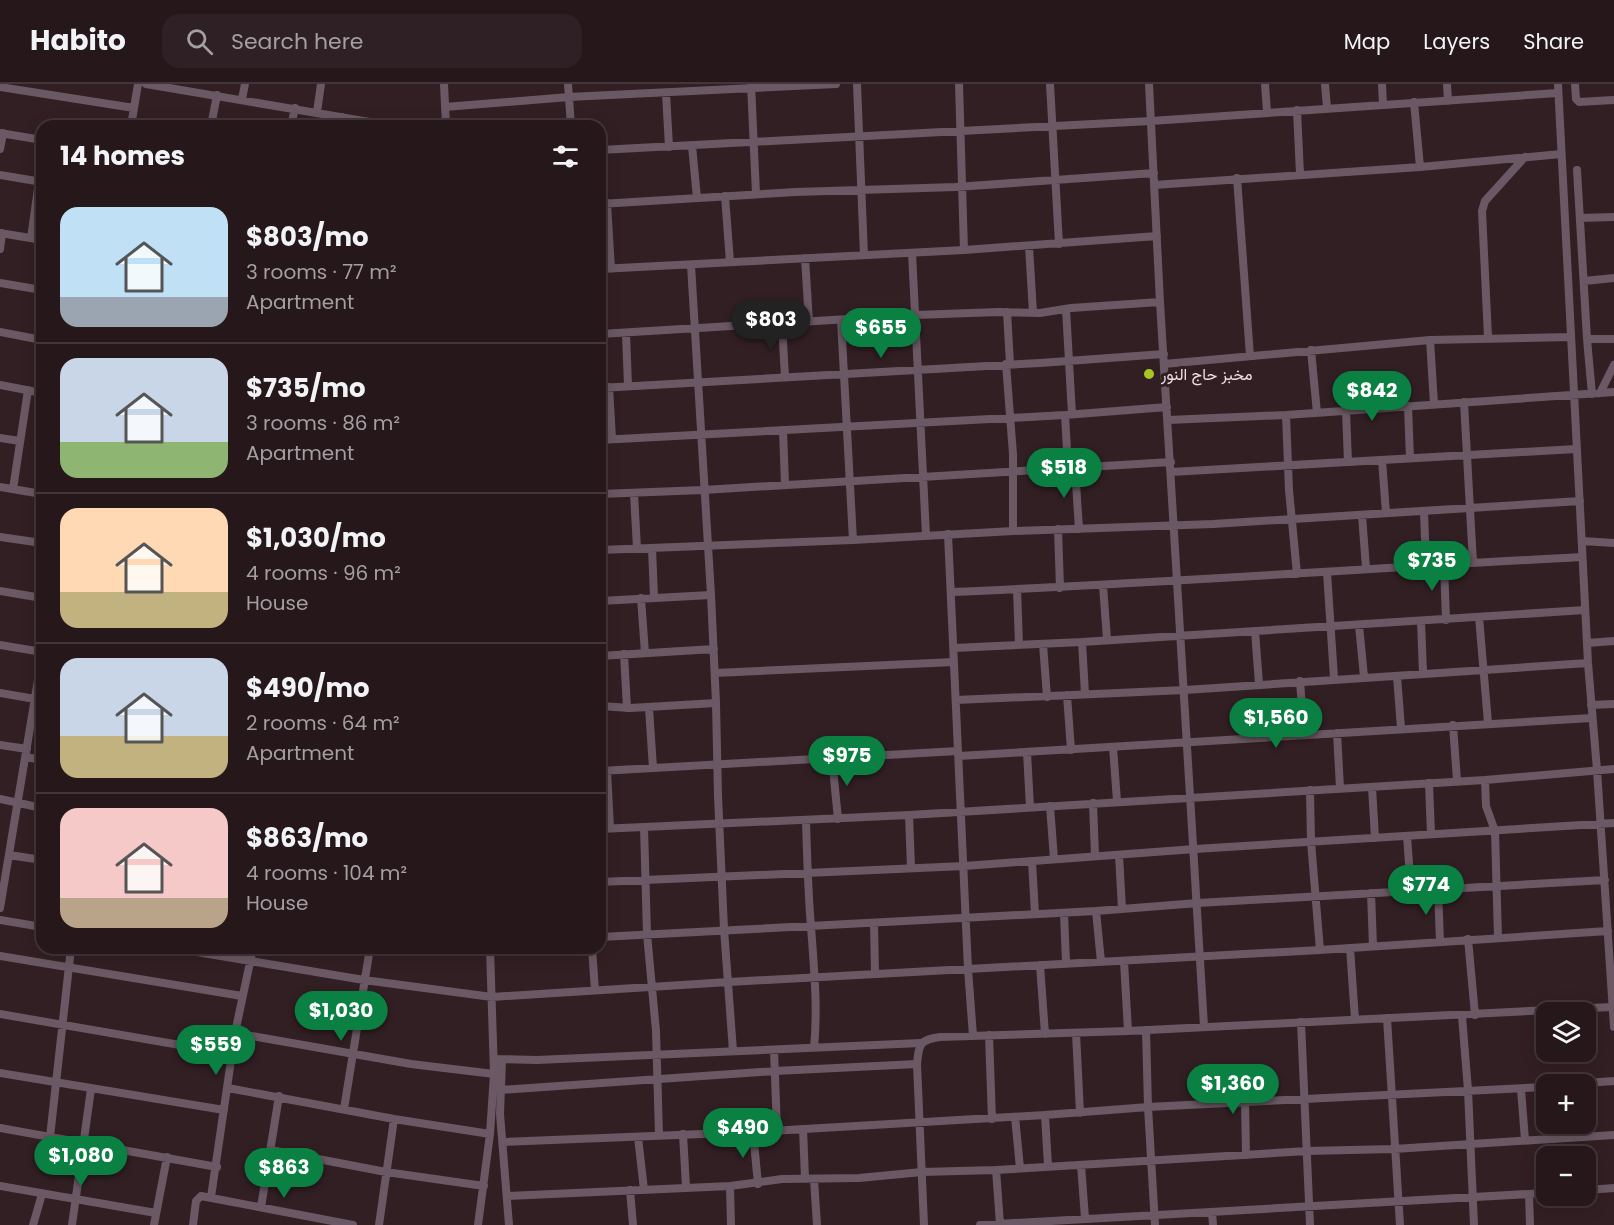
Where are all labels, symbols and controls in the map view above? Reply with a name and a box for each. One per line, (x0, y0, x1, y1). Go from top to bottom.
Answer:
search box (162, 14, 582, 68)
text: Habito (30, 21, 126, 60)
icon: search (183, 25, 216, 58)
text: Search here (231, 26, 363, 57)
text: Map (1344, 27, 1390, 56)
text: Layers (1423, 27, 1490, 56)
text: Share (1523, 27, 1584, 56)
text: 14 homes (60, 138, 185, 174)
icon: filters (549, 140, 582, 173)
text: $803/mo (246, 219, 369, 255)
icon: home (108, 231, 180, 303)
text: 3 rooms · 77 m² (246, 258, 397, 286)
text: Apartment (246, 288, 354, 316)
pin: $803 (735, 300, 807, 351)
text: $803 (745, 305, 797, 333)
pin: $655 (845, 308, 917, 359)
text: $655 (855, 313, 907, 341)
place label: مخبز حاج النور (1160, 363, 1253, 386)
marker: مخبز حاج النور (1142, 367, 1156, 381)
text: $735/mo (246, 370, 366, 406)
pin: $842 (1336, 371, 1408, 422)
text: $842 (1346, 376, 1398, 404)
icon: home (108, 382, 180, 454)
text: 3 rooms · 86 m² (246, 409, 400, 437)
text: Apartment (246, 439, 354, 467)
pin: $518 (1028, 448, 1100, 499)
text: $518 (1041, 453, 1087, 481)
text: $1,030/mo (246, 520, 386, 556)
icon: home (108, 532, 180, 604)
pin: $735 (1396, 541, 1468, 592)
text: $735 (1408, 546, 1456, 574)
text: 4 rooms · 96 m² (246, 559, 401, 587)
text: House (246, 589, 308, 617)
text: $490/mo (246, 670, 370, 706)
icon: home (108, 682, 180, 754)
pin: $1,560 (1227, 698, 1325, 749)
text: $1,560 (1243, 703, 1309, 731)
text: 2 rooms · 64 m² (246, 709, 400, 737)
pin: $975 (811, 736, 883, 787)
text: Apartment (246, 739, 354, 767)
text: $975 (822, 741, 872, 769)
text: $863/mo (246, 820, 368, 856)
icon: home (108, 832, 180, 904)
text: 4 rooms · 104 m² (246, 859, 407, 887)
pin: $774 (1390, 865, 1462, 916)
text: $774 (1402, 870, 1450, 898)
text: House (246, 889, 308, 917)
pin: $1,030 (292, 991, 390, 1042)
text: $1,030 (309, 996, 373, 1024)
map controls (1536, 1002, 1596, 1206)
button: layers (1536, 1002, 1596, 1062)
pin: $559 (180, 1025, 252, 1076)
text: $559 (190, 1030, 242, 1058)
pin: $1,360 (1184, 1064, 1282, 1115)
text: $1,360 (1201, 1069, 1265, 1097)
button: + (1536, 1074, 1596, 1134)
pin: $490 (707, 1108, 779, 1159)
text: $490 (717, 1113, 769, 1141)
pin: $1,080 (32, 1136, 130, 1187)
text: $1,080 (48, 1141, 114, 1169)
button: − (1536, 1146, 1596, 1206)
pin: $863 (248, 1148, 320, 1199)
text: $863 (259, 1153, 309, 1181)

